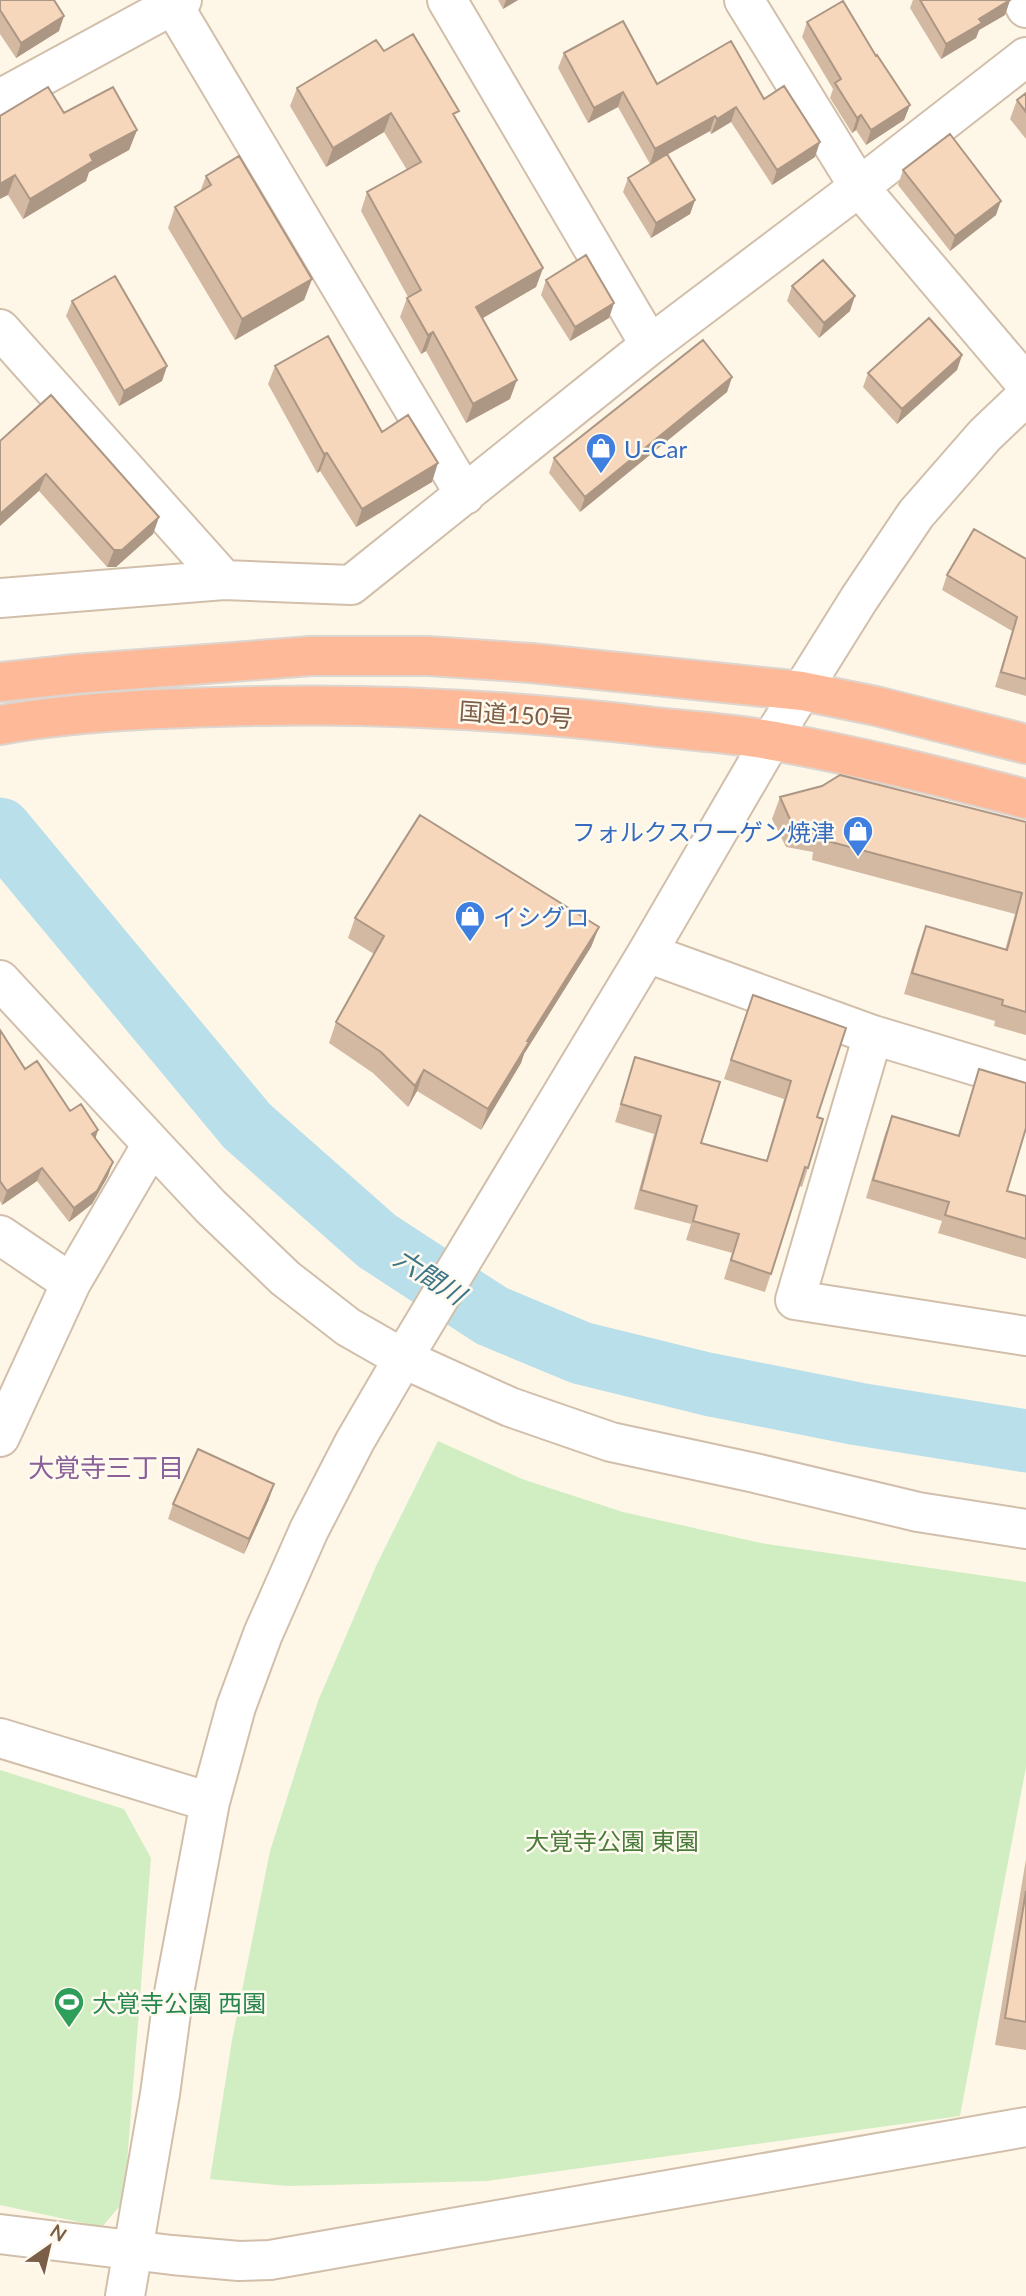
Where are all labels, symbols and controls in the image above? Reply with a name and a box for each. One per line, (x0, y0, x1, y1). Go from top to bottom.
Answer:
shop icon: U-Car (584, 431, 618, 475)
place label: U-Car (624, 434, 688, 463)
street label: 国道150号 (458, 696, 574, 732)
shop icon: フォルクスワーゲン焼津 (841, 814, 875, 858)
place label: フォルクスワーゲン焼津 (572, 817, 835, 846)
shop icon: イシグロ (453, 899, 487, 943)
place label: イシグロ (493, 902, 589, 931)
water label: 六間川 (389, 1241, 474, 1312)
district label: 大覚寺三丁目 (28, 1451, 184, 1483)
park label: 大覚寺公園 東園 (525, 1826, 699, 1855)
sports icon: 大覚寺公園 西園 (52, 1985, 86, 2029)
place label: 大覚寺公園 西園 (92, 1988, 266, 2017)
north arrow (14, 2212, 84, 2282)
text: N (46, 2219, 71, 2246)

